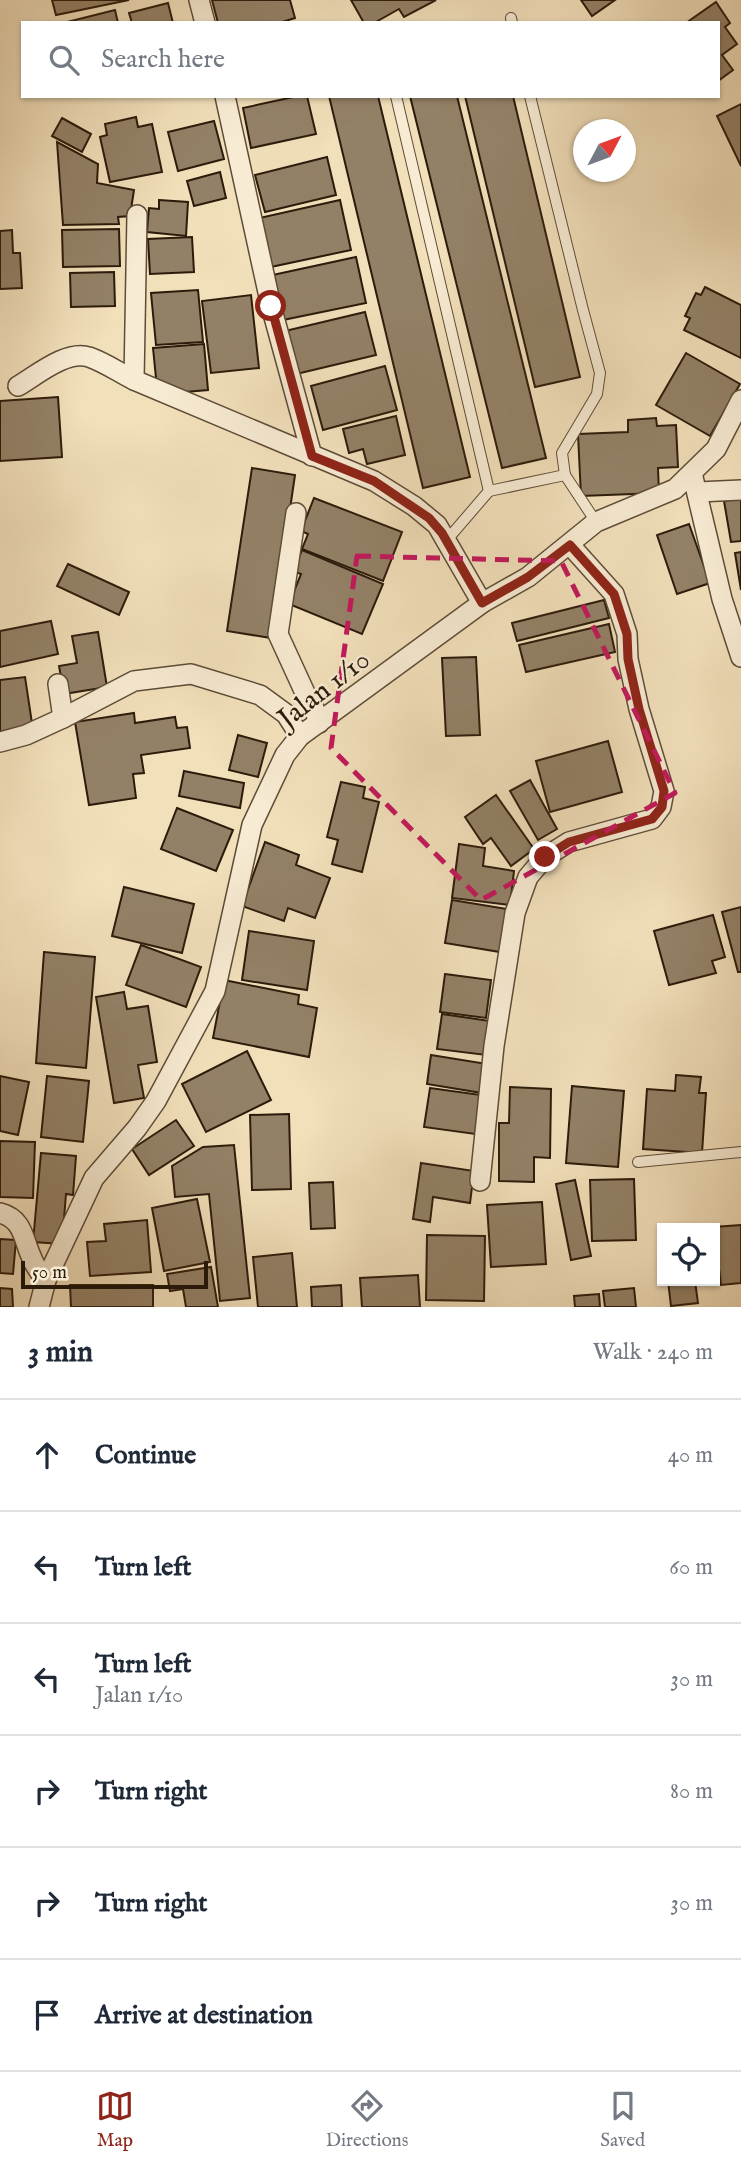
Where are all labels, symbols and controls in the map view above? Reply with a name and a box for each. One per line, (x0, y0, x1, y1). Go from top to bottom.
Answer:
search box (21, 21, 720, 98)
icon: search (45, 41, 83, 79)
text: Search here (101, 43, 225, 76)
north arrow (573, 119, 636, 182)
route start (255, 290, 286, 321)
street label: Jalan 1/10 (269, 643, 378, 739)
route end (529, 841, 560, 872)
map controls (657, 1223, 720, 1286)
button: locate (657, 1223, 720, 1286)
scale bar (21, 1258, 208, 1290)
text: 50 m (32, 1261, 67, 1285)
text: 3 min (28, 1334, 93, 1372)
text: Walk · 240 m (593, 1338, 713, 1367)
icon: ahead (28, 1436, 66, 1474)
text: Continue (95, 1439, 196, 1472)
text: 40 m (668, 1441, 713, 1470)
icon: left (28, 1548, 66, 1586)
text: Turn left (95, 1551, 192, 1584)
text: 60 m (669, 1553, 713, 1582)
text: Turn left (95, 1648, 192, 1681)
icon: left (28, 1660, 66, 1698)
text: 30 m (670, 1665, 713, 1694)
text: Jalan 1/10 (95, 1681, 183, 1710)
icon: right (28, 1772, 66, 1810)
text: Turn right (95, 1775, 208, 1808)
text: 80 m (670, 1777, 713, 1806)
icon: right (28, 1884, 66, 1922)
text: Turn right (95, 1887, 208, 1920)
text: 30 m (670, 1889, 713, 1918)
icon: arrive (28, 1996, 66, 2034)
text: Arrive at destination (95, 1999, 313, 2032)
tab: Map (96, 2087, 134, 2153)
tab: Directions (326, 2087, 408, 2153)
tab: Saved (600, 2087, 645, 2153)

